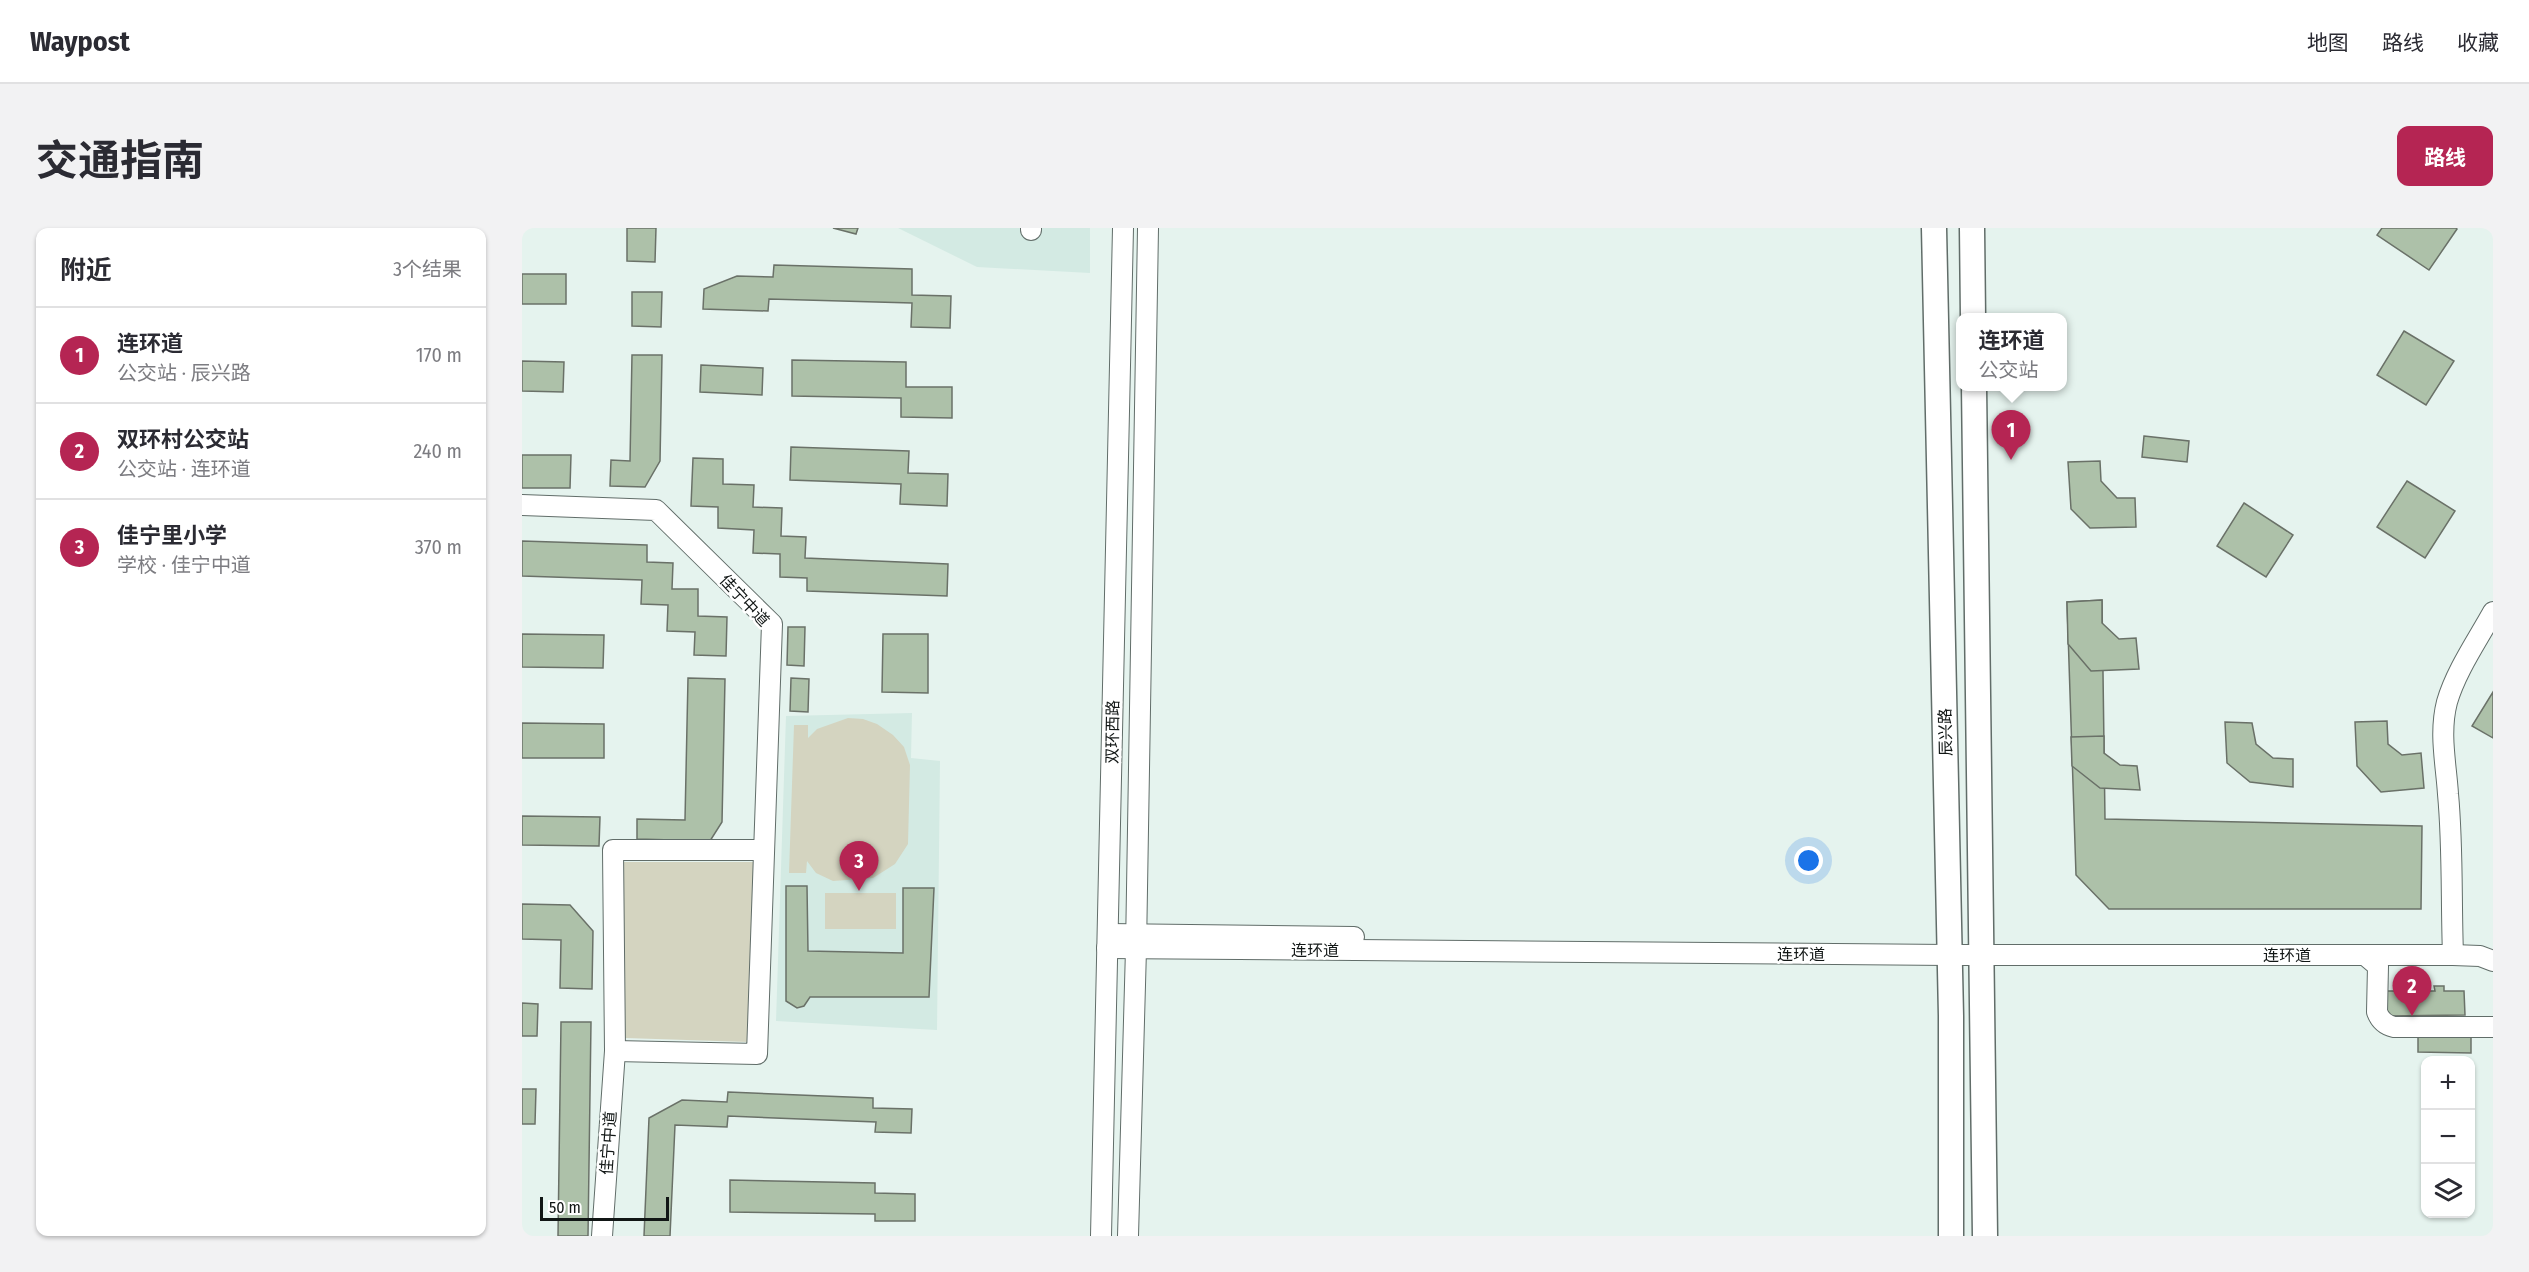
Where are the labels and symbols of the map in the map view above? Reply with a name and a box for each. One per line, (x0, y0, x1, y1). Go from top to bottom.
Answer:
pin: 1 (1992, 410, 2030, 460)
street label: 佳宁中道 (716, 570, 773, 630)
street label: 双环西路 (1102, 700, 1123, 764)
street label: 辰兴路 (1936, 708, 1955, 756)
pin: 3 (840, 842, 878, 891)
your location (1794, 846, 1823, 875)
street label: 连环道 (1291, 941, 1339, 960)
street label: 连环道 (1777, 945, 1825, 964)
street label: 连环道 (2263, 946, 2311, 965)
pin: 2 (2392, 966, 2432, 1016)
street label: 佳宁中道 (597, 1110, 620, 1176)
scale bar (540, 1194, 669, 1222)

